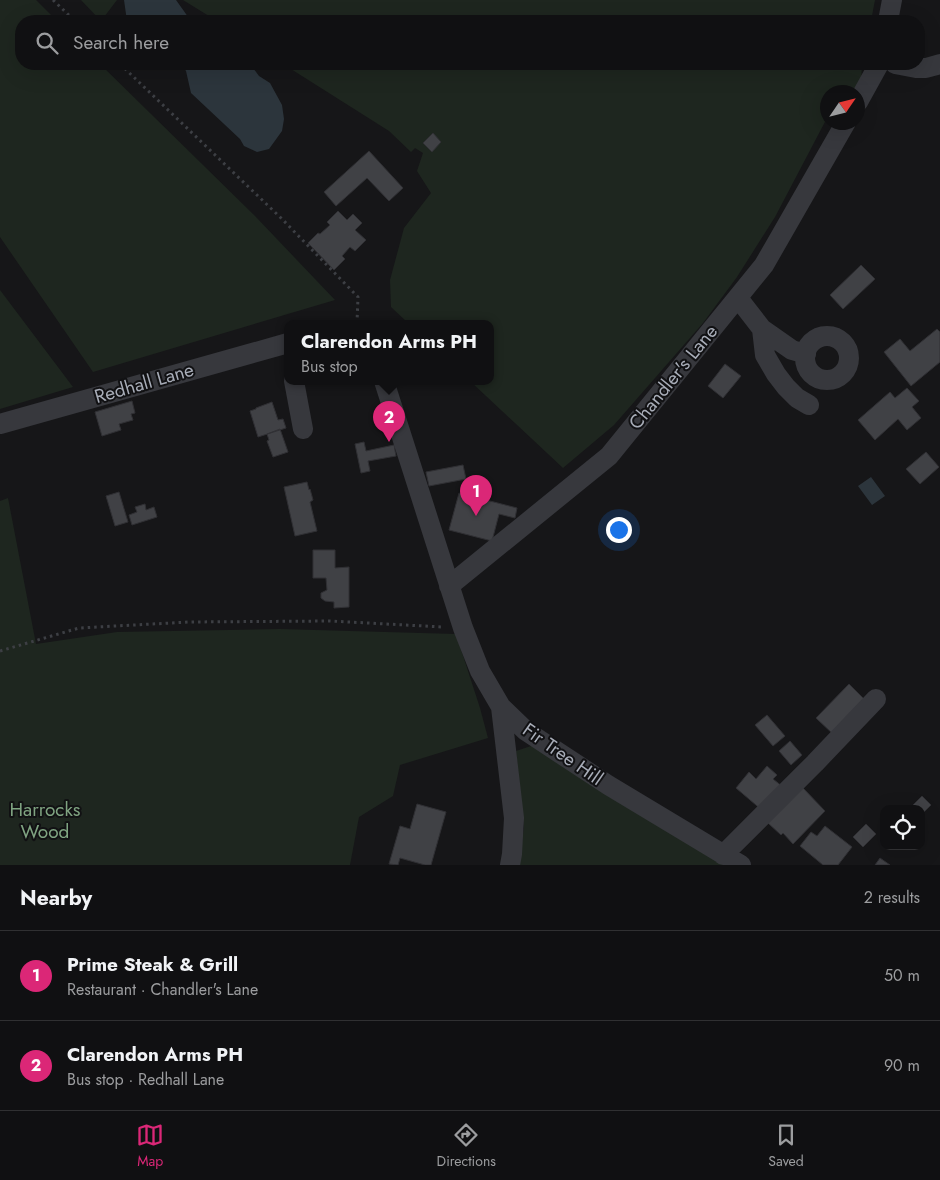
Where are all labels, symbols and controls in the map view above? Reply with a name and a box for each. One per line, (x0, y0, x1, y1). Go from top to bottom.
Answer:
search box (15, 15, 925, 70)
icon: search (33, 29, 61, 57)
text: Search here (73, 29, 169, 56)
north arrow (820, 85, 865, 130)
street label: Chandler's Lane (622, 319, 724, 435)
popup (284, 320, 494, 385)
text: Clarendon Arms PH (301, 328, 477, 355)
text: Bus stop (301, 355, 358, 378)
street label: Redhall Lane (91, 356, 197, 410)
pin: 2 (373, 401, 405, 442)
pin: 1 (460, 475, 492, 516)
your location (606, 517, 632, 543)
street label: Fir Tree Hill (517, 716, 609, 792)
park label: Harrocks Wood (10, 796, 81, 845)
map controls (880, 805, 925, 850)
button: locate (880, 805, 925, 850)
text: Nearby (20, 883, 92, 913)
text: 2 results (864, 886, 920, 909)
text: Prime Steak & Grill (67, 951, 238, 978)
text: 1 (32, 964, 40, 987)
text: 50 m (884, 964, 920, 987)
text: Restaurant · Chandler's Lane (67, 978, 258, 1001)
text: Clarendon Arms PH (67, 1041, 243, 1068)
text: 2 (31, 1054, 41, 1077)
text: 90 m (884, 1054, 920, 1077)
text: Bus stop · Redhall Lane (67, 1068, 224, 1091)
tab: Map (136, 1121, 164, 1171)
tab: Directions (437, 1121, 496, 1171)
tab: Saved (768, 1121, 804, 1171)

